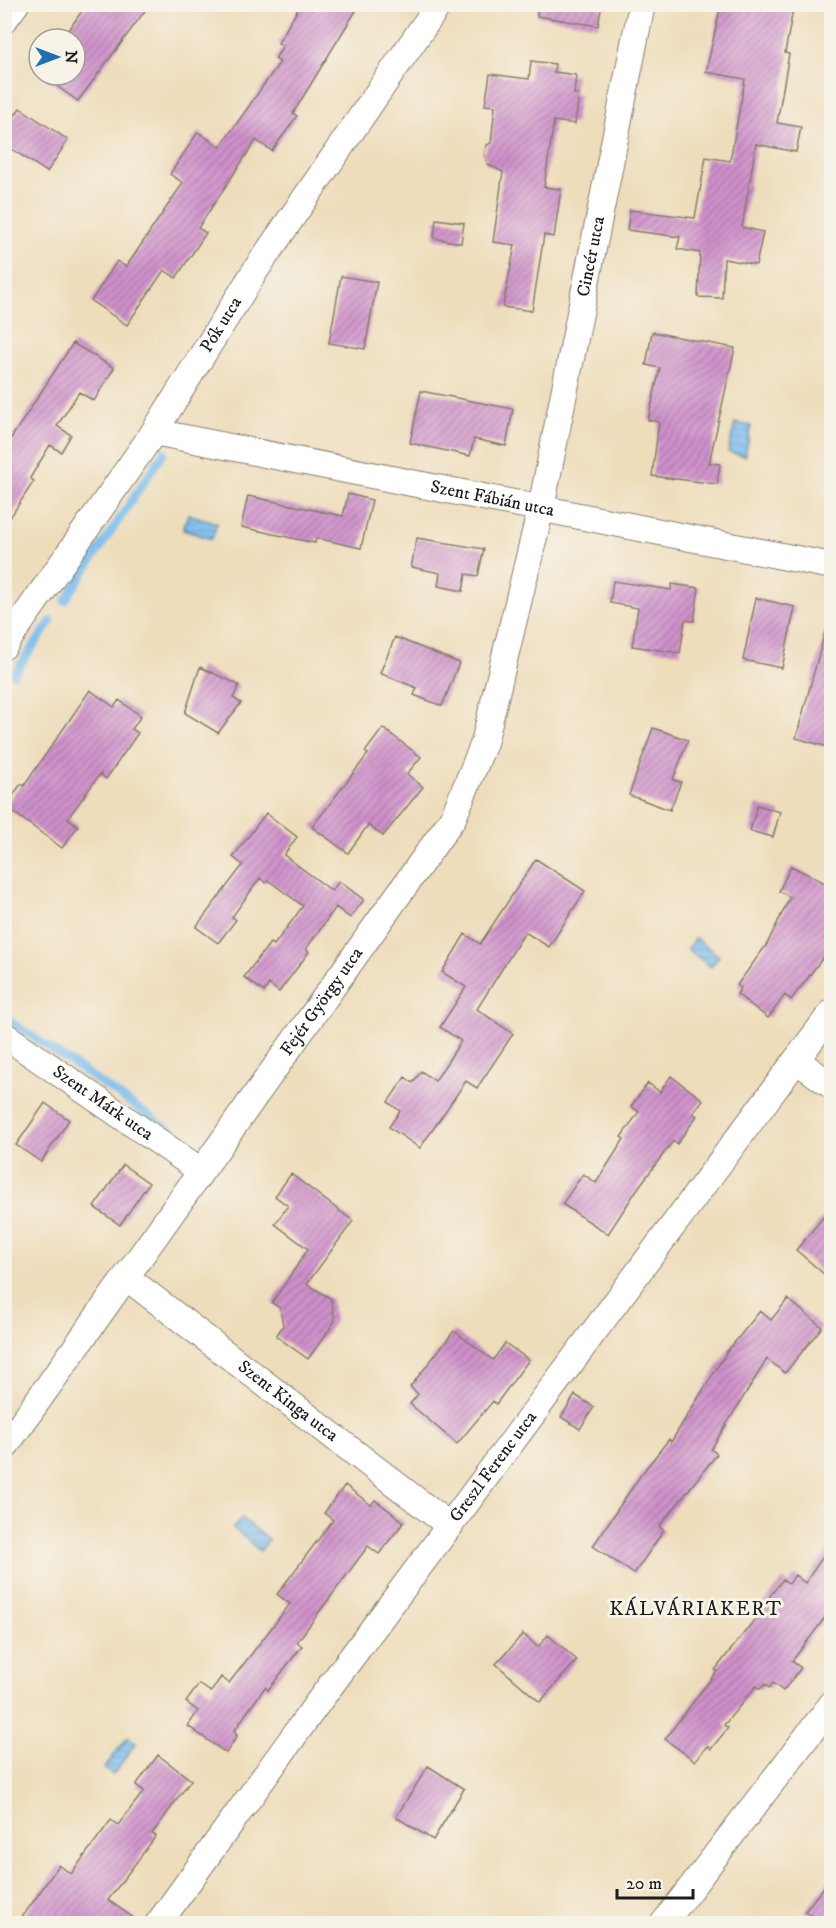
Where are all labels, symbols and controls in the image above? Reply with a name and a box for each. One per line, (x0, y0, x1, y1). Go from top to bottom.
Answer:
north arrow (27, 27, 87, 87)
text: N (61, 50, 81, 64)
street label: Cincér utca (573, 214, 610, 299)
street label: Pók utca (196, 293, 247, 357)
street label: Szent Fábián utca (429, 476, 557, 522)
street label: Fejér György utca (276, 943, 368, 1060)
street label: Szent Márk utca (48, 1061, 157, 1146)
street label: Szent Kinga utca (233, 1356, 342, 1447)
street label: Greszl Ferenc utca (445, 1407, 542, 1527)
district label: KÁLVÁRIAKERT (609, 1596, 783, 1622)
scale bar (617, 1862, 694, 1900)
text: 20 m (626, 1873, 662, 1895)

